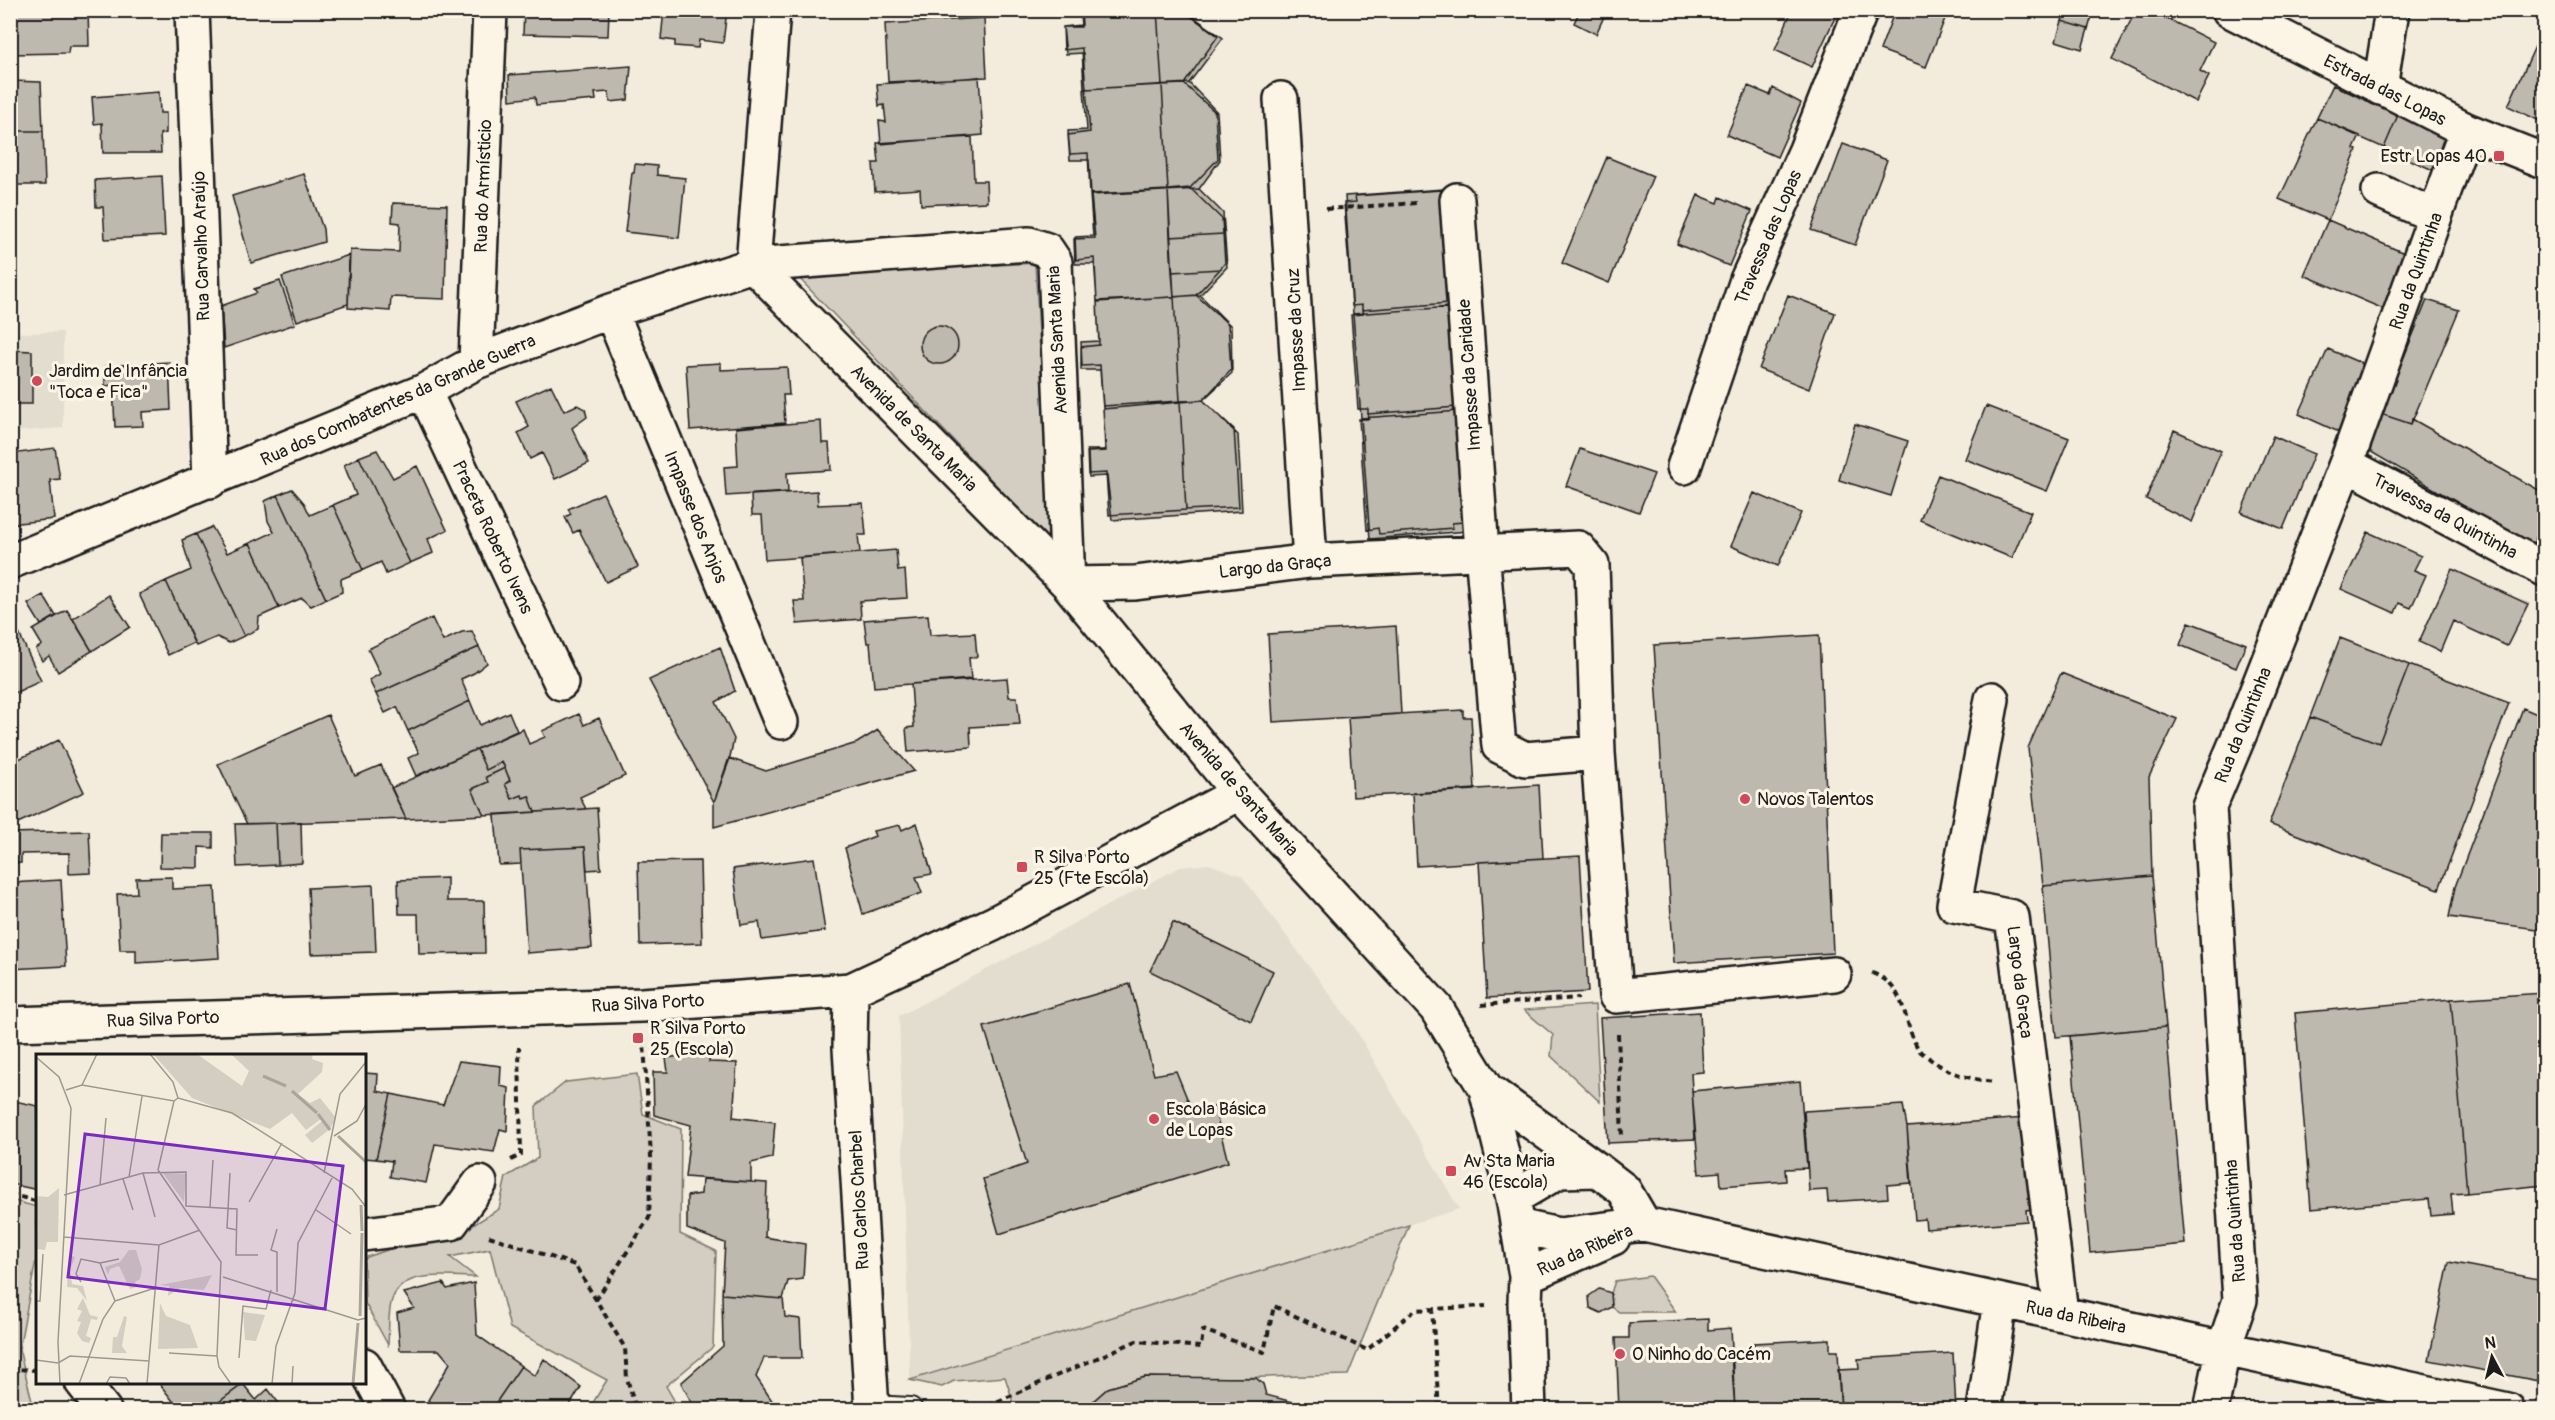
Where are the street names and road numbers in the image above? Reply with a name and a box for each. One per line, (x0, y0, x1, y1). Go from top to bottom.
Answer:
street label: Estrada das Lopas (2320, 50, 2450, 131)
street label: Rua do Armísticio (470, 119, 497, 253)
street label: Travessa das Lopas (1730, 167, 1807, 308)
street label: Rua Carvalho Araújo (187, 170, 216, 321)
street label: Rua da Quintinha (2385, 209, 2448, 333)
street label: Avenida Santa Maria (1042, 265, 1073, 415)
street label: Impasse da Cruz (1282, 268, 1311, 392)
street label: Impasse da Caridade (1453, 298, 1486, 452)
street label: Rua dos Combatentes da Grande Guerra (257, 329, 539, 472)
street label: Avenida de Santa Maria (845, 360, 982, 497)
street label: Impasse dos Anjos (659, 448, 733, 587)
street label: Praceta Roberto Ivens (447, 457, 538, 618)
street label: Travessa da Quintinha (2368, 468, 2521, 564)
street label: Largo da Graça (1218, 549, 1332, 584)
street label: Rua da Quintinha (2210, 664, 2277, 787)
street label: Avenida de Santa Maria (1174, 717, 1303, 861)
street label: Largo da Graça (2001, 925, 2038, 1040)
street label: Rua Silva Porto (591, 989, 705, 1018)
street label: Rua Silva Porto (106, 1006, 220, 1033)
street label: Rua Carlos Charbel (844, 1130, 875, 1270)
street label: Rua da Quintinha (2220, 1159, 2251, 1283)
street label: Rua da Ribeira (1534, 1219, 1637, 1282)
street label: Rua da Ribeira (2024, 1296, 2128, 1339)

